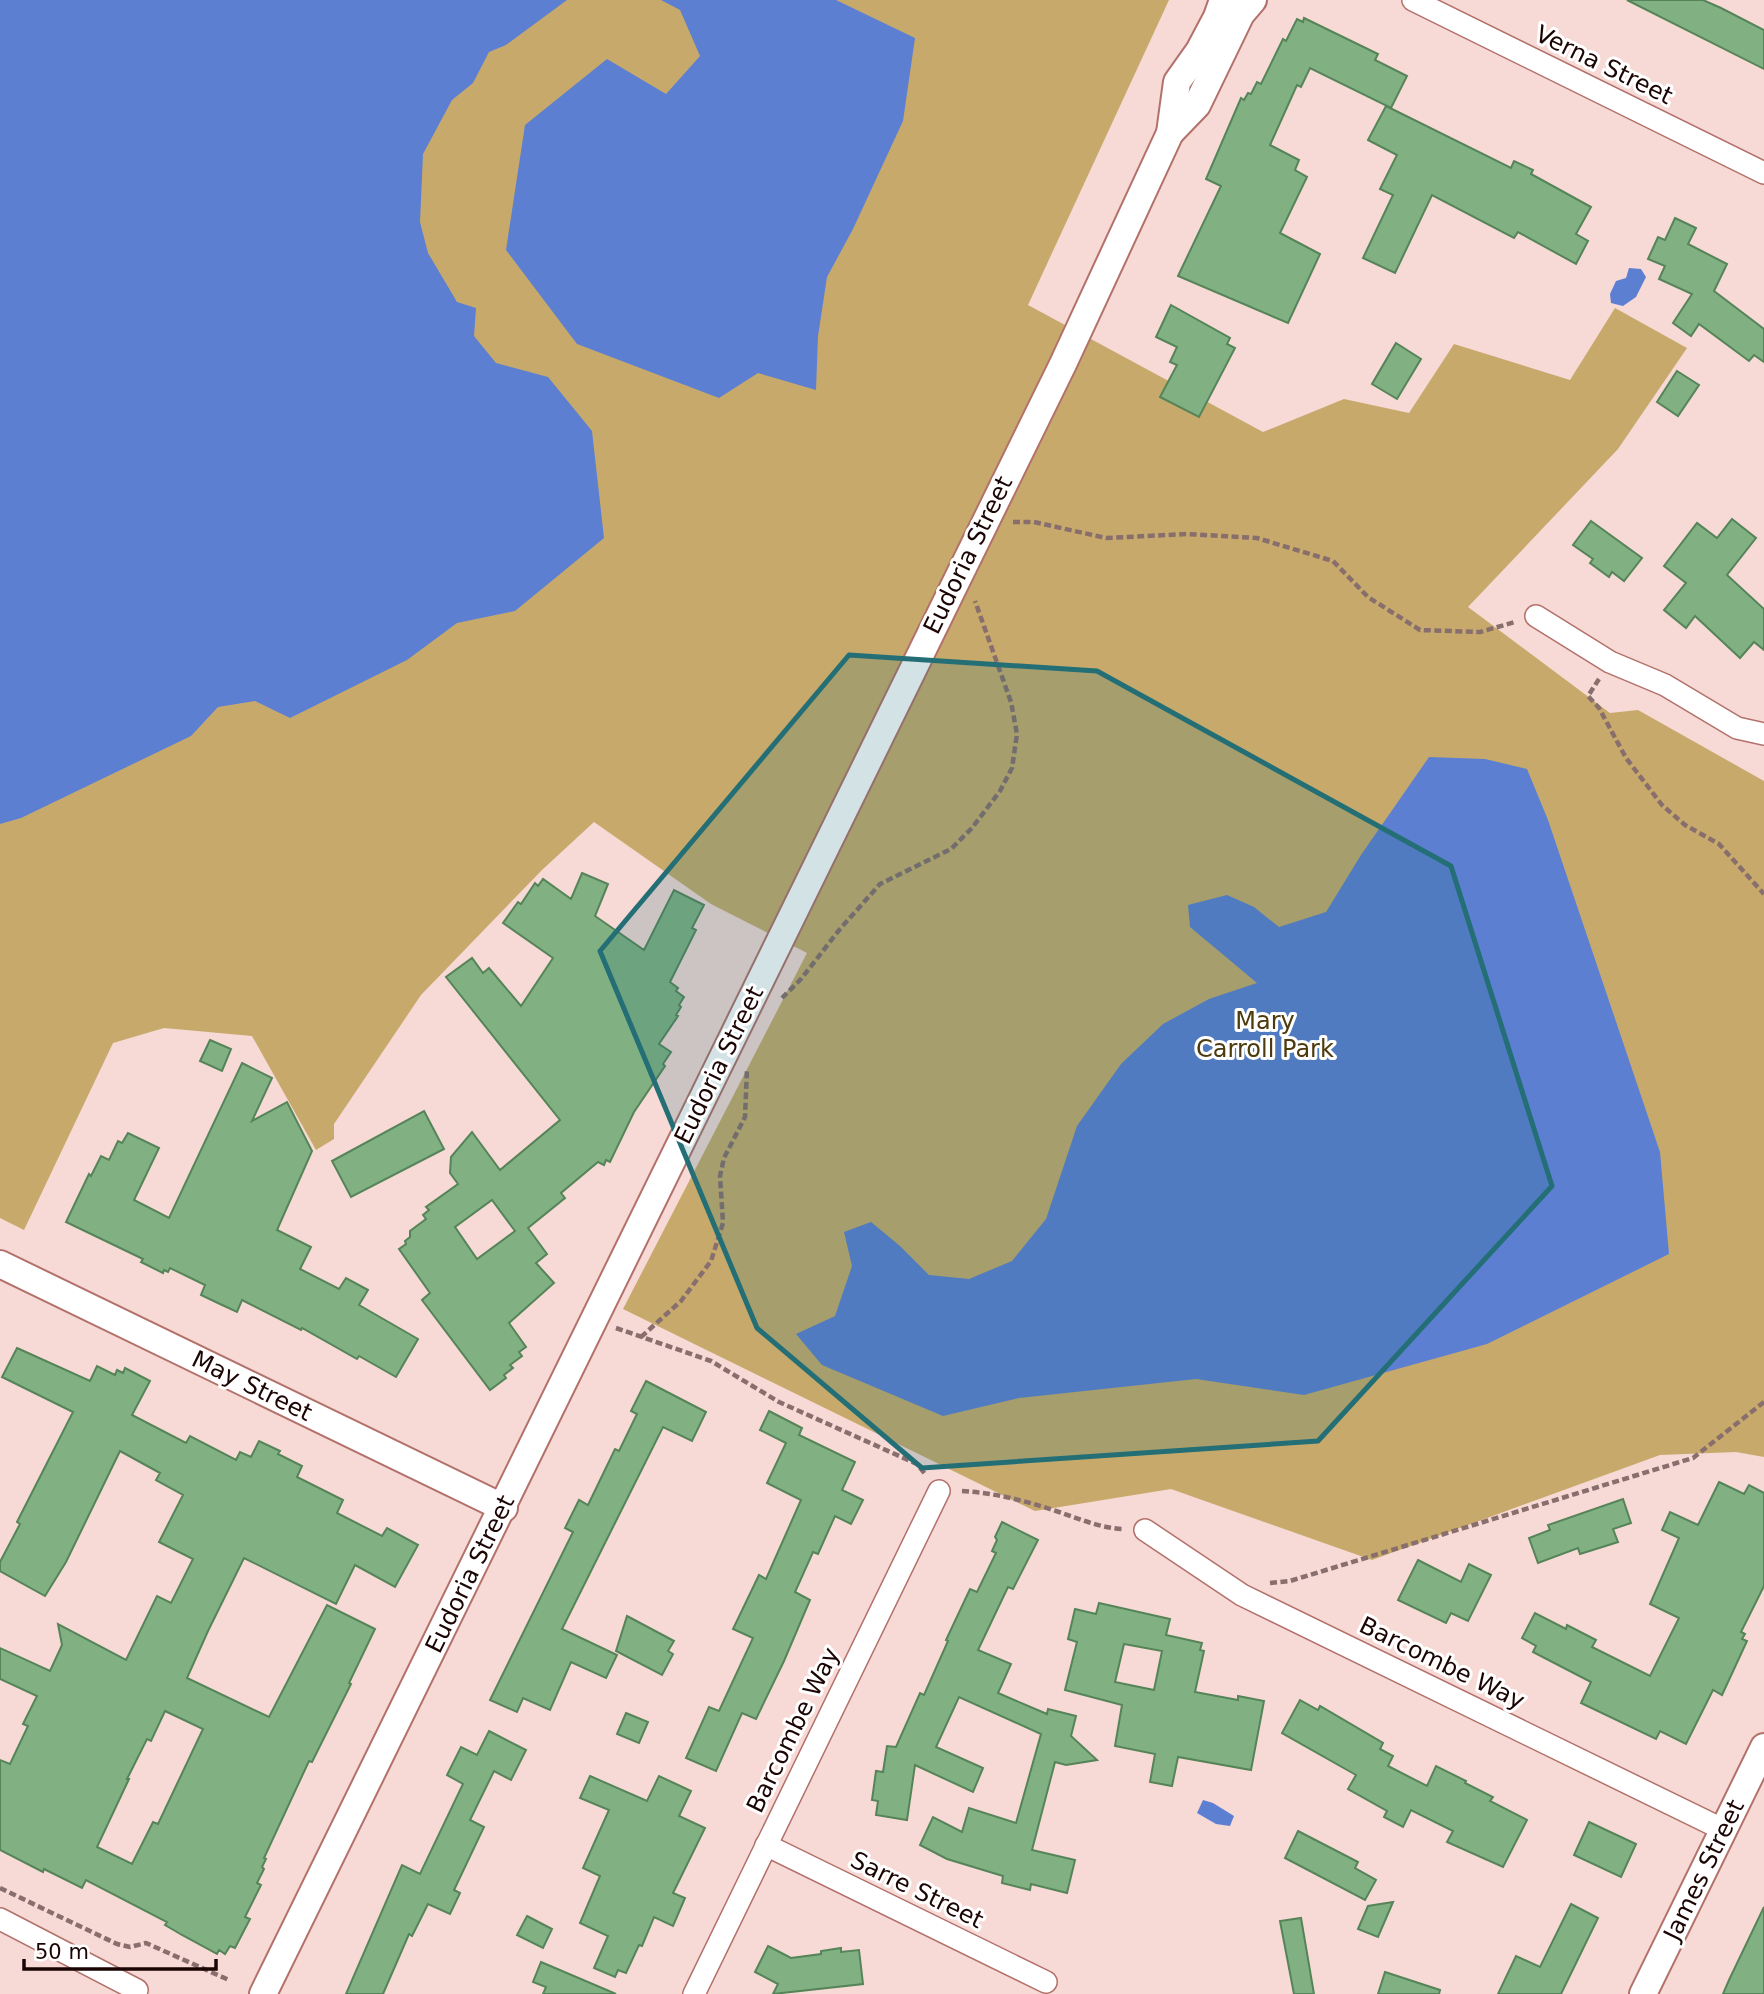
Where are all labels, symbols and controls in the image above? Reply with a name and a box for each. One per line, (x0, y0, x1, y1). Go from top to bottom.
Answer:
street label: Verna Street (1531, 20, 1677, 110)
street label: Eudoria Street (918, 472, 1018, 638)
street label: Eudoria Street (669, 982, 769, 1148)
park label: Mary Carroll Park (1196, 1007, 1334, 1063)
street label: May Street (187, 1345, 317, 1427)
street label: Eudoria Street (420, 1491, 520, 1657)
street label: Barcombe Way (1355, 1611, 1529, 1715)
street label: Barcombe Way (741, 1643, 845, 1817)
street label: James Street (1657, 1795, 1750, 1947)
street label: Sarre Street (846, 1846, 988, 1934)
scale bar (24, 1927, 217, 1971)
text: 50 m (35, 1940, 89, 1964)

